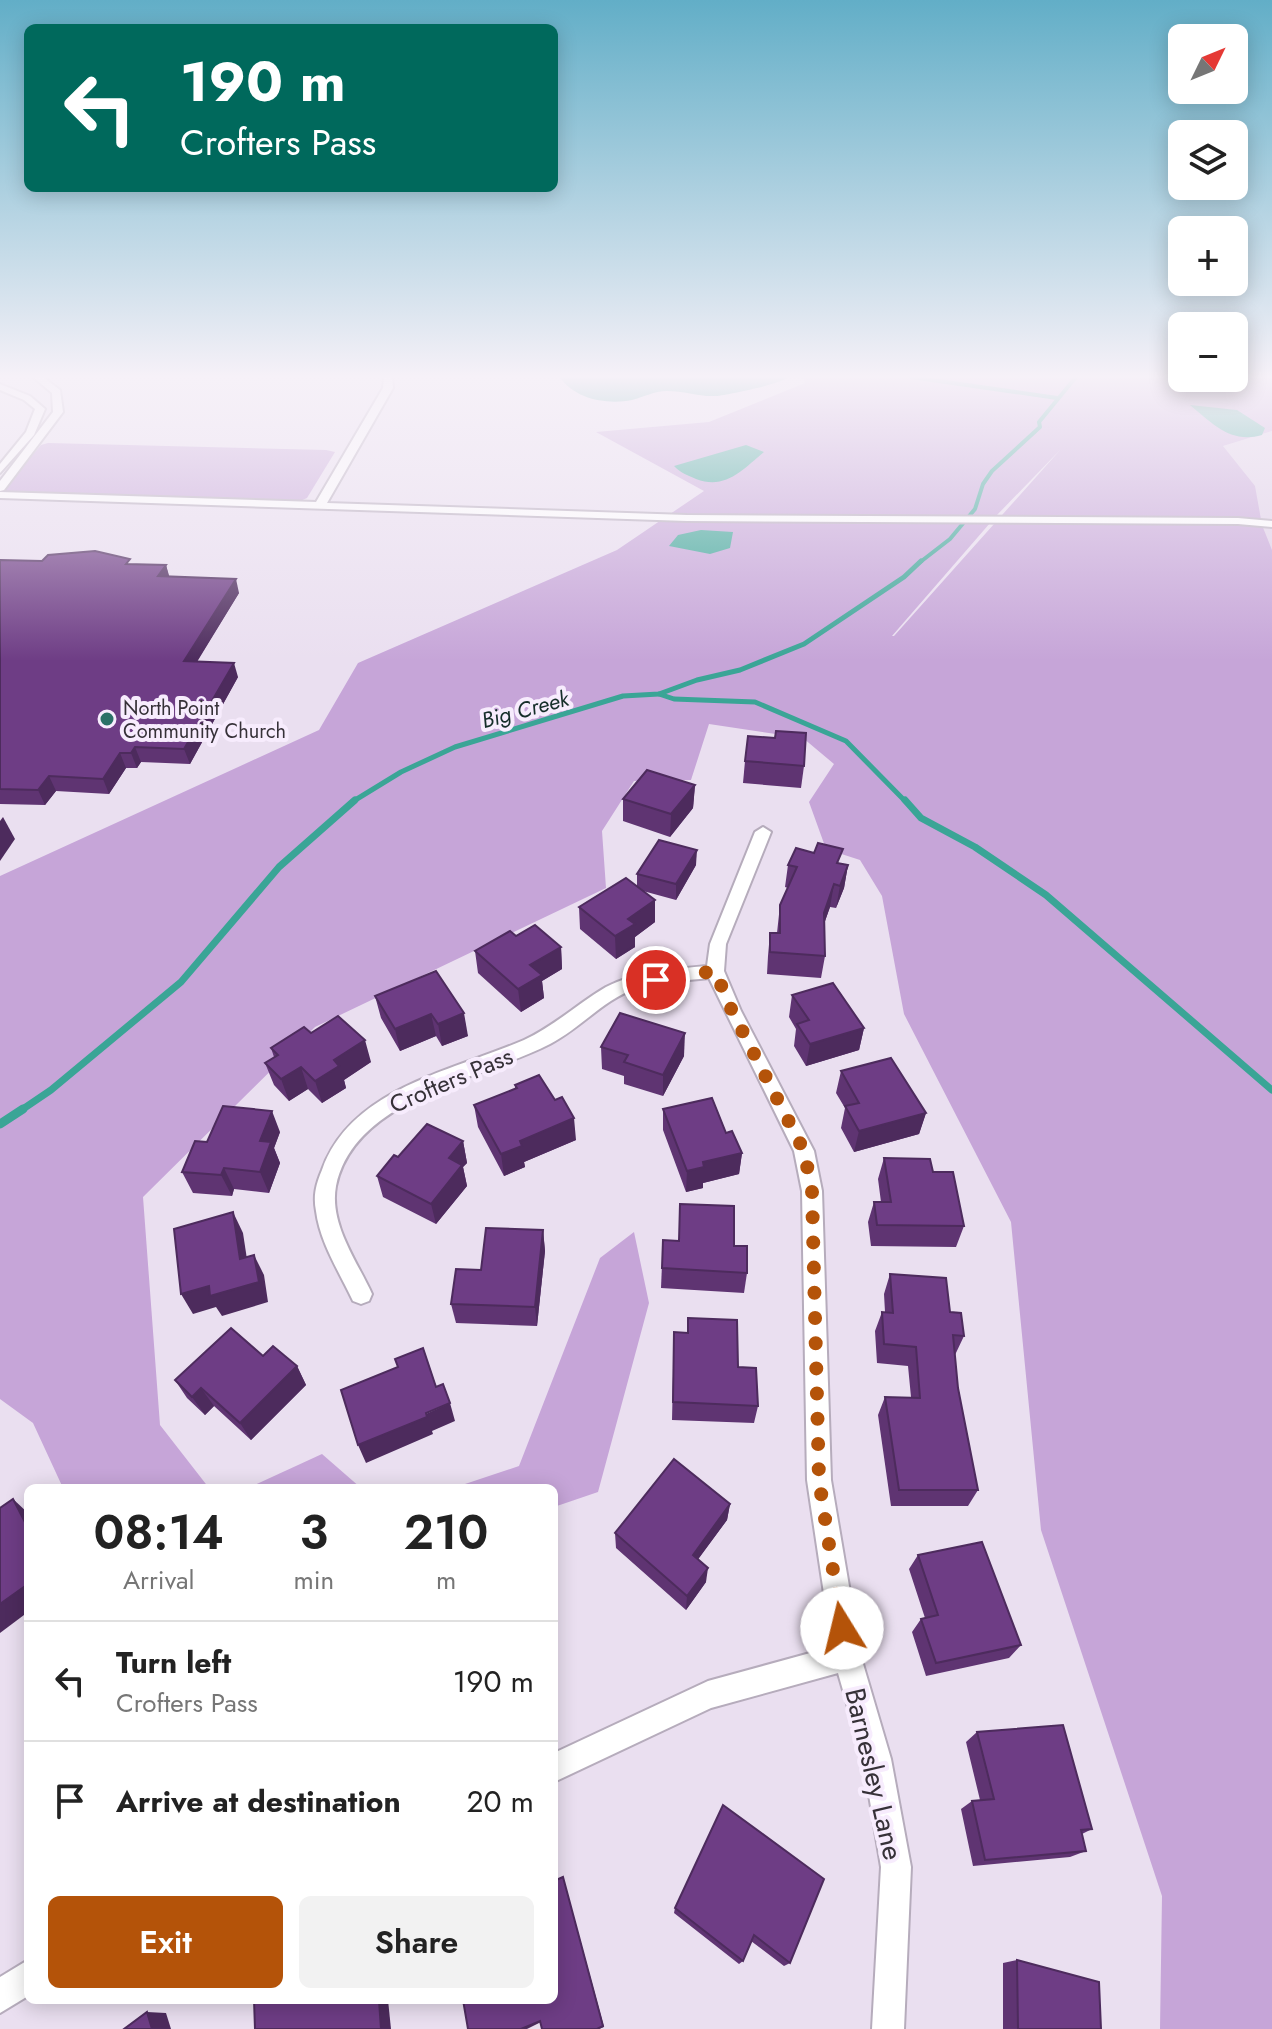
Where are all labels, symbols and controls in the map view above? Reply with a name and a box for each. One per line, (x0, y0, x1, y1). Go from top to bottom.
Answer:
north arrow (1168, 24, 1248, 104)
map controls (1168, 24, 1248, 392)
text: 190 m (180, 41, 346, 122)
icon: left (48, 56, 152, 160)
text: Crofters Pass (180, 116, 376, 168)
button: layers (1168, 120, 1248, 200)
button: + (1168, 216, 1248, 296)
button: − (1168, 312, 1248, 392)
water label: Big Creek (478, 682, 574, 736)
place label: North Point Community Church (123, 694, 286, 746)
marker: North Point Community Church (98, 710, 116, 728)
pin (622, 946, 690, 1014)
icon: arrive (634, 958, 678, 1002)
street label: Crofters Pass (384, 1038, 518, 1122)
text: 08:14 (94, 1498, 224, 1567)
text: 3 (299, 1498, 328, 1567)
text: 210 (404, 1498, 488, 1567)
text: Arrival (123, 1561, 195, 1599)
text: min (293, 1561, 334, 1599)
text: m (436, 1561, 456, 1599)
position arrow (800, 1586, 884, 1670)
text: Turn left (116, 1641, 231, 1684)
icon: left (48, 1659, 92, 1703)
text: 190 m (453, 1660, 534, 1703)
text: Crofters Pass (116, 1684, 258, 1722)
street label: Barnesley Lane (834, 1684, 914, 1864)
icon: arrive (48, 1779, 92, 1823)
text: Arrive at destination (116, 1780, 401, 1823)
text: 20 m (467, 1780, 534, 1823)
button: Exit (48, 1896, 283, 1988)
button: Share (299, 1896, 534, 1988)

